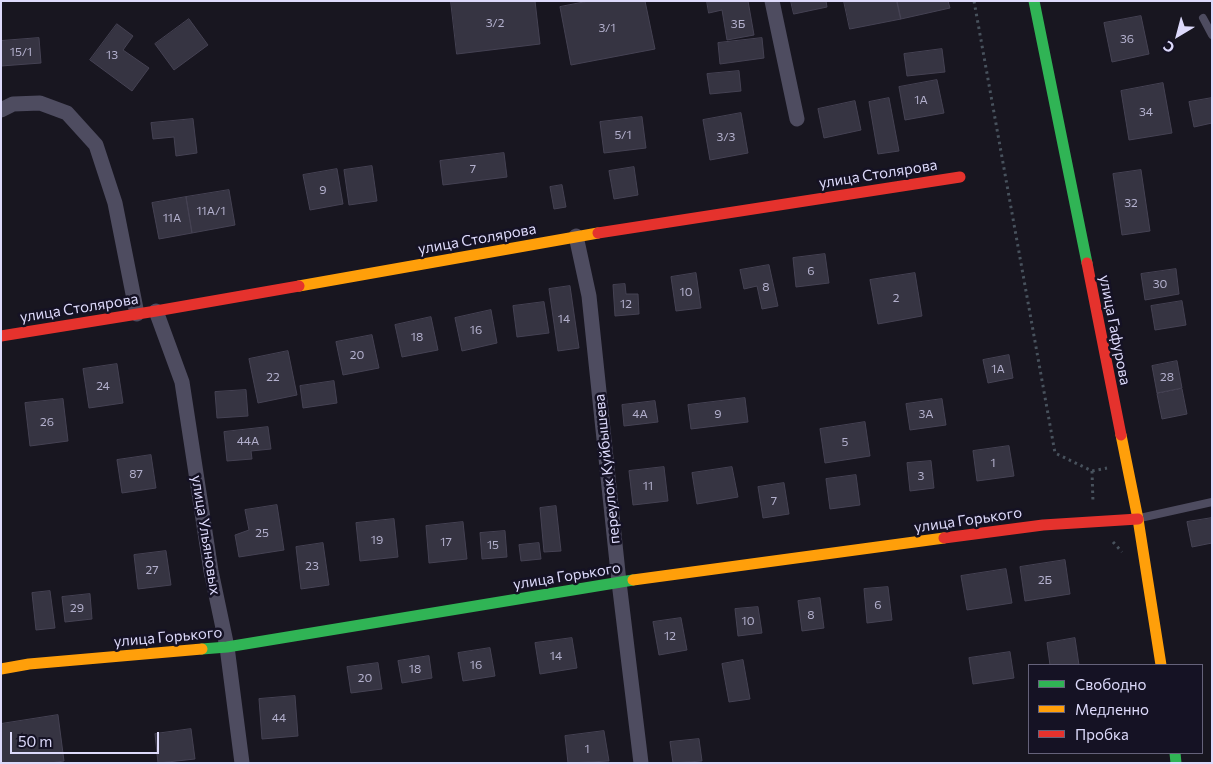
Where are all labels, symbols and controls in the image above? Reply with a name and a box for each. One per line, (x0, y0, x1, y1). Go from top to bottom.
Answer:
north arrow (1153, 10, 1203, 60)
house number: 3/2 (486, 16, 504, 30)
house number: 3Б (731, 17, 745, 31)
house number: 3/1 (598, 21, 616, 35)
house number: 36 (1120, 32, 1134, 46)
text: С (1160, 38, 1178, 57)
house number: 15/1 (10, 45, 32, 59)
house number: 13 (106, 48, 118, 62)
house number: 1А (914, 93, 928, 107)
house number: 34 (1139, 105, 1153, 119)
house number: 5/1 (614, 128, 632, 142)
house number: 3/3 (717, 130, 735, 144)
street label: улица Столярова (817, 156, 939, 192)
house number: 7 (470, 162, 476, 176)
house number: 9 (319, 183, 327, 197)
house number: 32 (1124, 196, 1138, 210)
house number: 11А/1 (196, 204, 226, 218)
house number: 11А (163, 211, 181, 225)
street label: улица Столярова (416, 220, 538, 258)
house number: 6 (807, 264, 815, 278)
street label: улица Гафурова (1096, 273, 1134, 387)
house number: 30 (1153, 277, 1167, 291)
house number: 8 (762, 280, 770, 294)
house number: 10 (680, 285, 692, 299)
street label: улица Столярова (18, 290, 140, 326)
house number: 2 (893, 291, 899, 305)
house number: 12 (620, 297, 632, 311)
house number: 14 (558, 312, 570, 326)
house number: 16 (470, 323, 482, 337)
house number: 18 (411, 330, 423, 344)
house number: 20 (350, 348, 364, 362)
house number: 1А (991, 362, 1005, 376)
house number: 22 (266, 370, 280, 384)
house number: 28 (1160, 370, 1174, 384)
house number: 24 (96, 379, 110, 393)
street label: переулок Куйбышева (590, 393, 624, 545)
house number: 4А (632, 407, 648, 421)
house number: 9 (714, 407, 722, 421)
house number: 3А (919, 407, 933, 421)
house number: 26 (40, 415, 54, 429)
house number: 44А (237, 434, 259, 448)
house number: 5 (842, 435, 848, 449)
house number: 1 (990, 456, 996, 470)
house number: 87 (129, 467, 143, 481)
house number: 3 (918, 469, 924, 483)
street label: улица Ульяновых (188, 474, 224, 596)
house number: 11 (643, 479, 653, 493)
house number: 7 (771, 494, 777, 508)
street label: улица Горького (913, 504, 1023, 536)
house number: 25 (255, 526, 269, 540)
house number: 19 (371, 533, 383, 547)
house number: 17 (440, 535, 452, 549)
house number: 15 (487, 538, 499, 552)
house number: 23 (305, 559, 319, 573)
street label: улица Горького (512, 559, 622, 593)
house number: 27 (146, 563, 158, 577)
house number: 2Б (1038, 573, 1052, 587)
house number: 6 (874, 598, 882, 612)
house number: 29 (70, 601, 84, 615)
house number: 8 (807, 608, 815, 622)
house number: 10 (742, 614, 754, 628)
street label: улица Горького (113, 623, 223, 651)
house number: 12 (664, 629, 676, 643)
house number: 14 (550, 649, 562, 663)
house number: 16 (470, 658, 482, 672)
house number: 18 (409, 662, 421, 676)
legend (1028, 664, 1203, 754)
house number: 20 (358, 671, 372, 685)
text: Свободно (1075, 675, 1146, 693)
text: Медленно (1075, 700, 1149, 718)
house number: 44 (272, 711, 286, 725)
scale bar (12, 722, 161, 754)
text: Пробка (1075, 725, 1129, 743)
text: 50 m (18, 732, 52, 750)
house number: 1 (584, 742, 590, 756)

